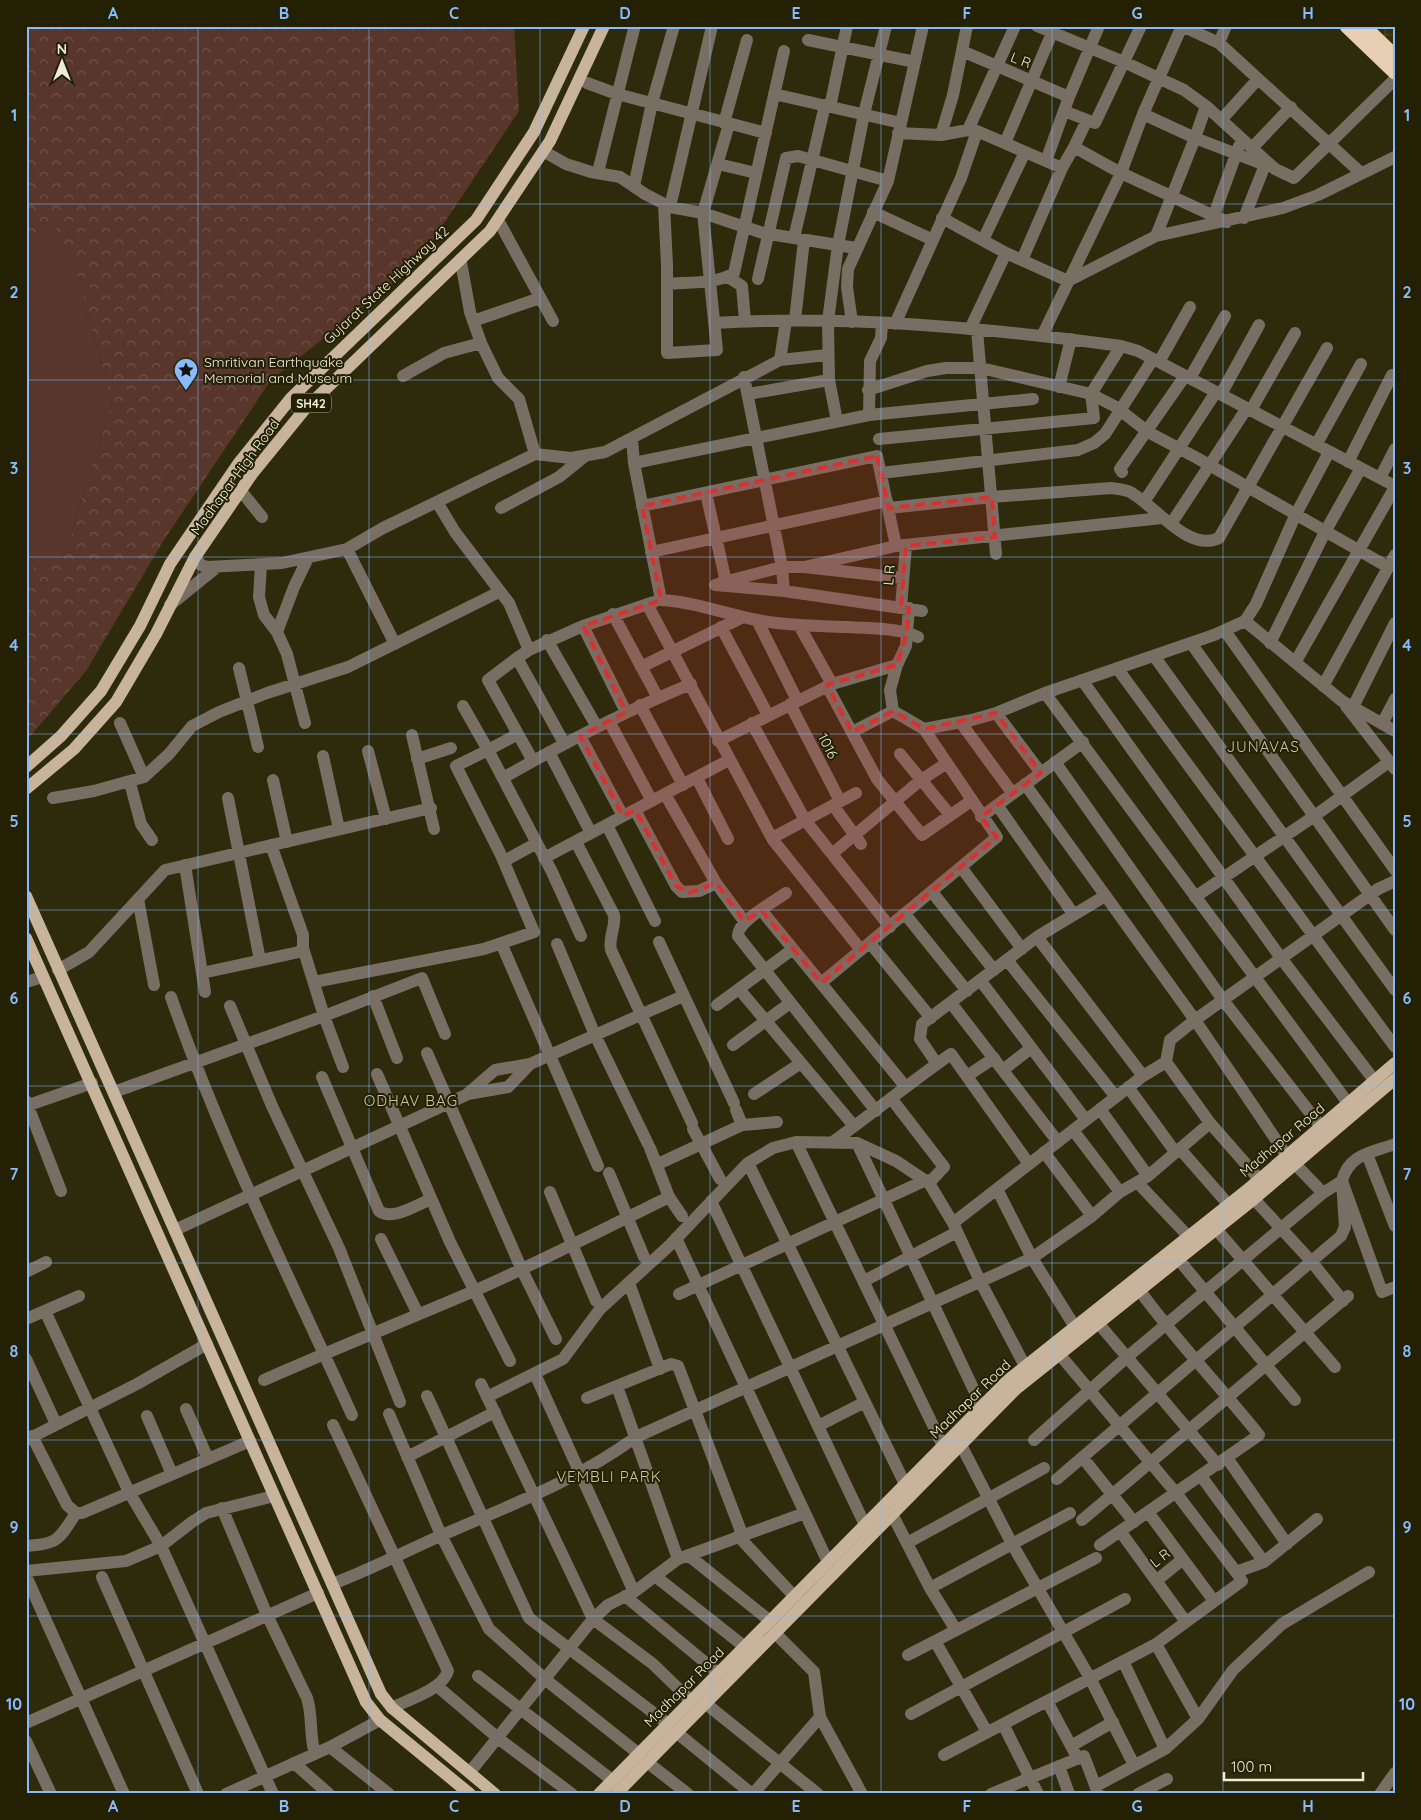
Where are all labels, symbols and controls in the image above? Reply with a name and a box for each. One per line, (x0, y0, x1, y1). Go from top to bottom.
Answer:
text: A (108, 3, 119, 23)
text: B (279, 3, 289, 23)
text: C (449, 3, 459, 23)
text: D (619, 3, 631, 23)
text: E (791, 3, 801, 23)
text: F (963, 3, 972, 23)
text: G (1131, 3, 1143, 23)
text: H (1302, 3, 1314, 23)
north arrow (38, 38, 88, 88)
text: N (57, 40, 67, 58)
street label: L R (1008, 48, 1034, 72)
text: 1 (11, 105, 17, 125)
text: 1 (1404, 105, 1410, 125)
street label: Gujarat State Highway 42 (319, 222, 453, 348)
text: 2 (9, 282, 19, 302)
text: 2 (1402, 282, 1412, 302)
place label: Smritivan Earthquake Memorial and Museum (204, 353, 352, 387)
place icon: Smritivan Earthquake Memorial and Museum (173, 357, 199, 391)
road number: SH42 (291, 393, 331, 412)
street label: Madhapar High Road (187, 415, 283, 539)
text: 3 (10, 458, 18, 478)
text: 3 (1403, 458, 1411, 478)
street label: L R (879, 564, 899, 586)
text: 4 (9, 635, 19, 655)
text: 4 (1402, 635, 1412, 655)
street label: 1016 (814, 730, 842, 762)
district label: JUNAVAS (1226, 737, 1300, 756)
text: 5 (9, 811, 19, 831)
text: 5 (1402, 811, 1412, 831)
text: 6 (10, 988, 19, 1008)
text: 6 (1403, 988, 1412, 1008)
district label: ODHAV BAG (364, 1091, 458, 1110)
street label: Madhapar Road (1236, 1099, 1328, 1181)
text: 7 (10, 1164, 19, 1184)
text: 7 (1403, 1164, 1412, 1184)
text: 8 (10, 1341, 19, 1361)
text: 8 (1403, 1341, 1412, 1361)
street label: Madhapar Road (926, 1356, 1014, 1442)
district label: VEMBLI PARK (556, 1467, 662, 1486)
text: 9 (9, 1517, 19, 1537)
text: 9 (1402, 1517, 1412, 1537)
street label: L R (1146, 1545, 1174, 1571)
street label: Madhapar Road (640, 1643, 728, 1731)
text: 10 (6, 1694, 22, 1714)
text: 10 (1399, 1694, 1415, 1714)
scale bar (1224, 1750, 1362, 1782)
text: 100 m (1231, 1757, 1272, 1776)
text: A (108, 1796, 119, 1816)
text: B (279, 1796, 289, 1816)
text: C (449, 1796, 459, 1816)
text: D (619, 1796, 631, 1816)
text: E (791, 1796, 801, 1816)
text: F (963, 1796, 972, 1816)
text: G (1131, 1796, 1143, 1816)
text: H (1302, 1796, 1314, 1816)

